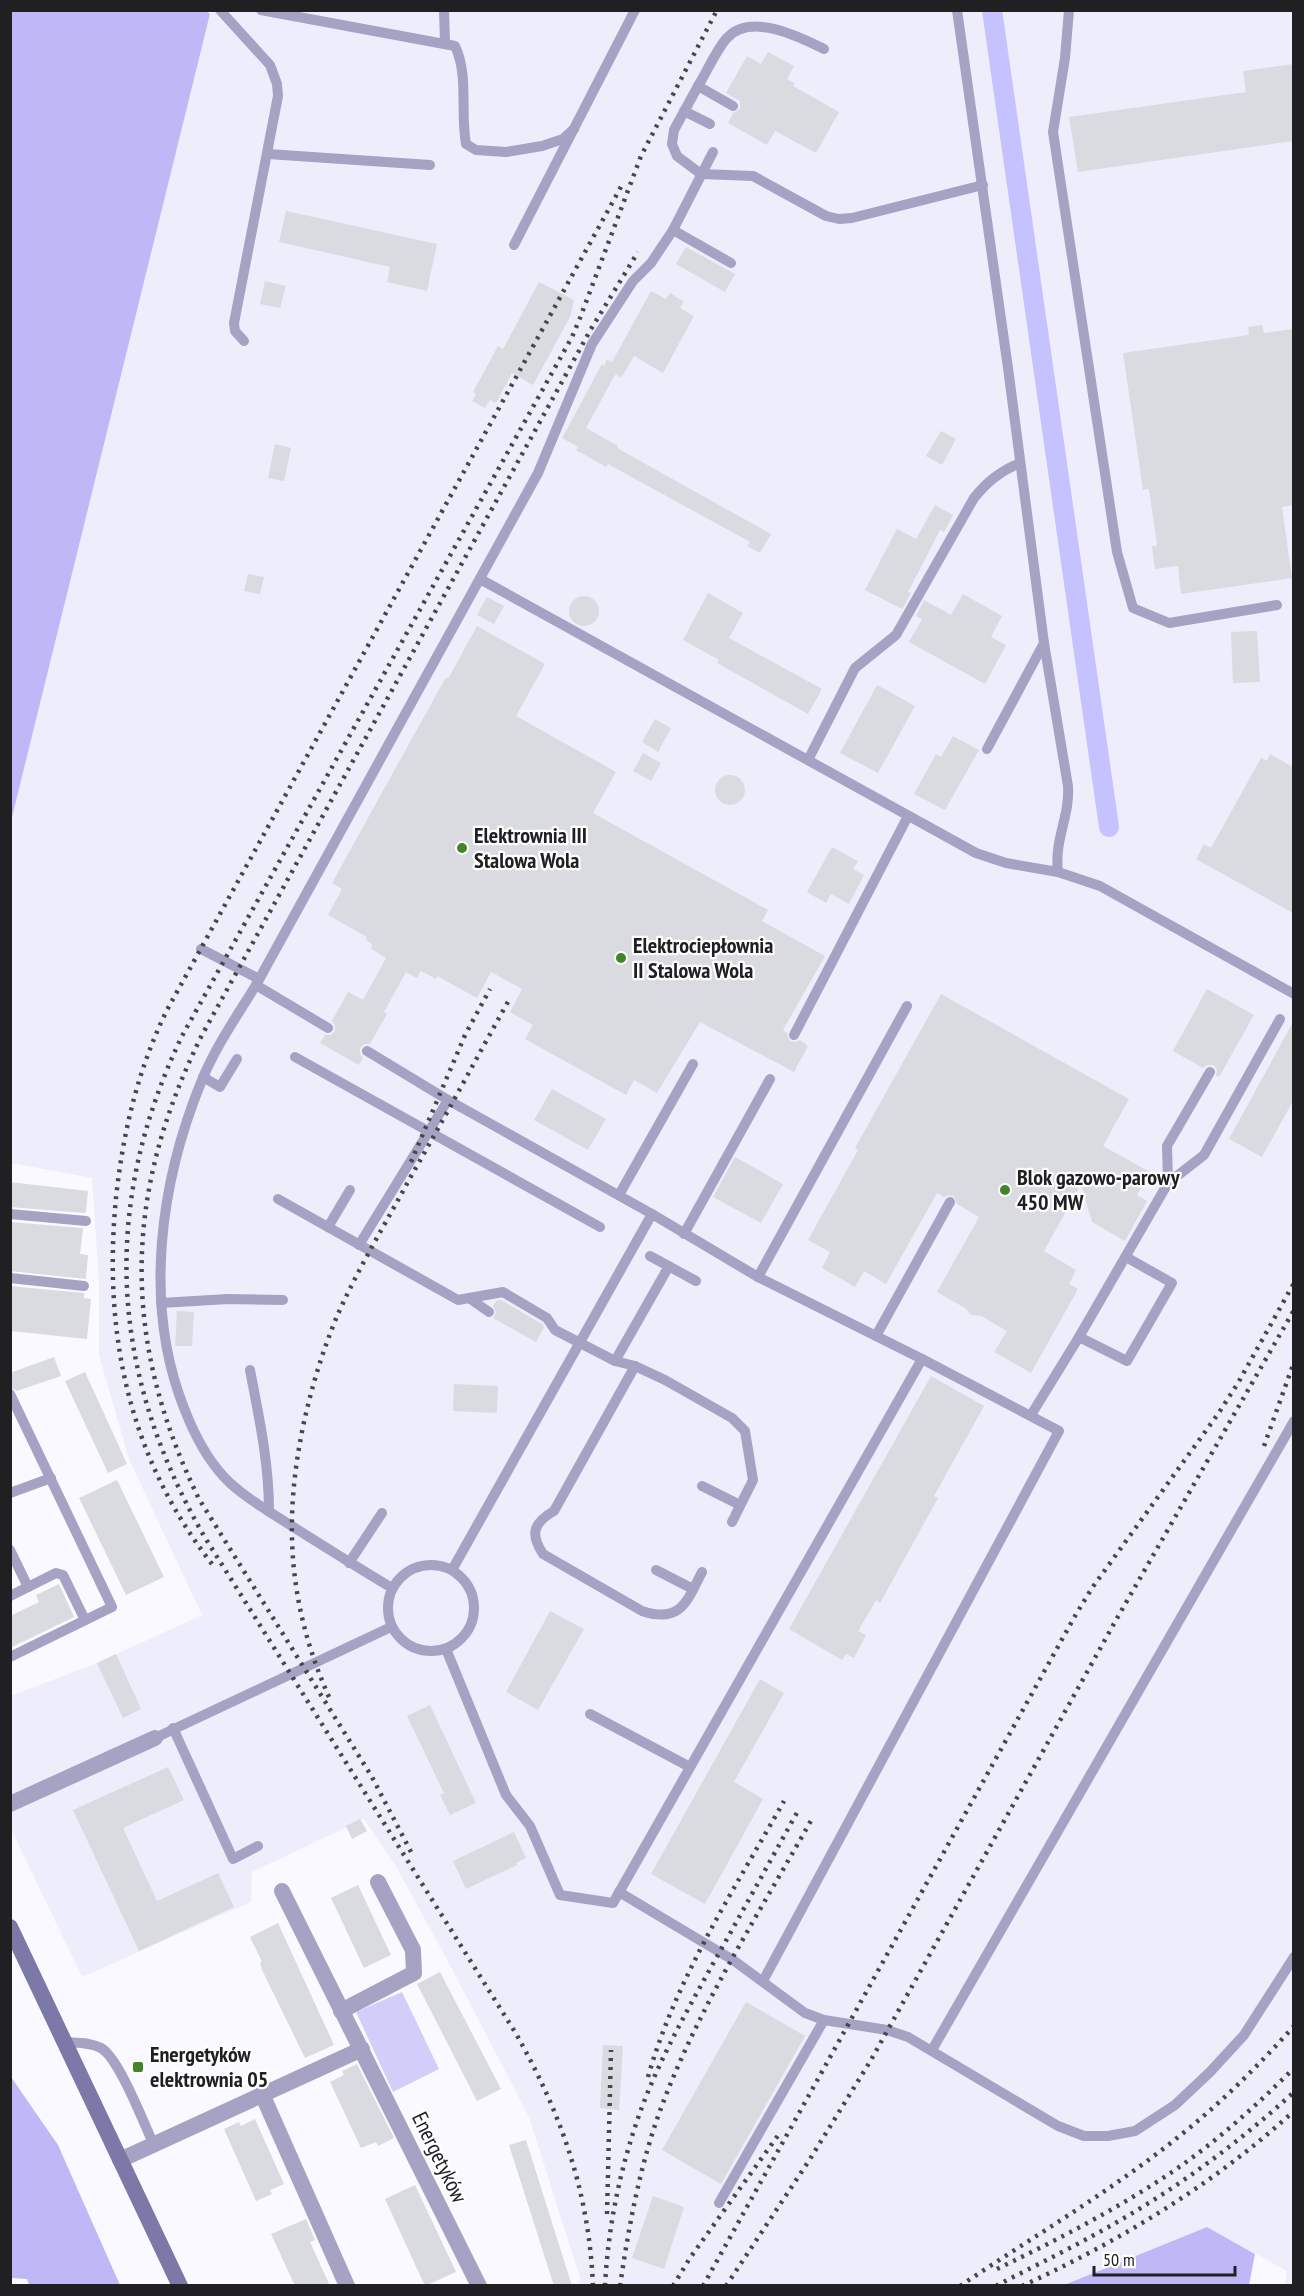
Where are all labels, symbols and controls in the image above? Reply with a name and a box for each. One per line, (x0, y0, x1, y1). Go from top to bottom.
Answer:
place label: Elektrownia III Stalowa Wola (474, 821, 587, 874)
marker: Elektrownia III Stalowa Wola (455, 841, 469, 855)
place label: Elektrociepłownia II Stalowa Wola (633, 931, 773, 984)
marker: Elektrociepłownia II Stalowa Wola (614, 951, 628, 965)
place label: Blok gazowo-parowy 450 MW (1017, 1163, 1181, 1216)
marker: Blok gazowo-parowy 450 MW (998, 1183, 1012, 1197)
place label: Energetyków elektrownia 05 (150, 2040, 268, 2093)
marker: Energetyków elektrownia 05 (131, 2060, 145, 2074)
street label: Energetyków (406, 2107, 474, 2207)
scale bar (1094, 2239, 1235, 2277)
text: 50 m (1103, 2248, 1135, 2271)

